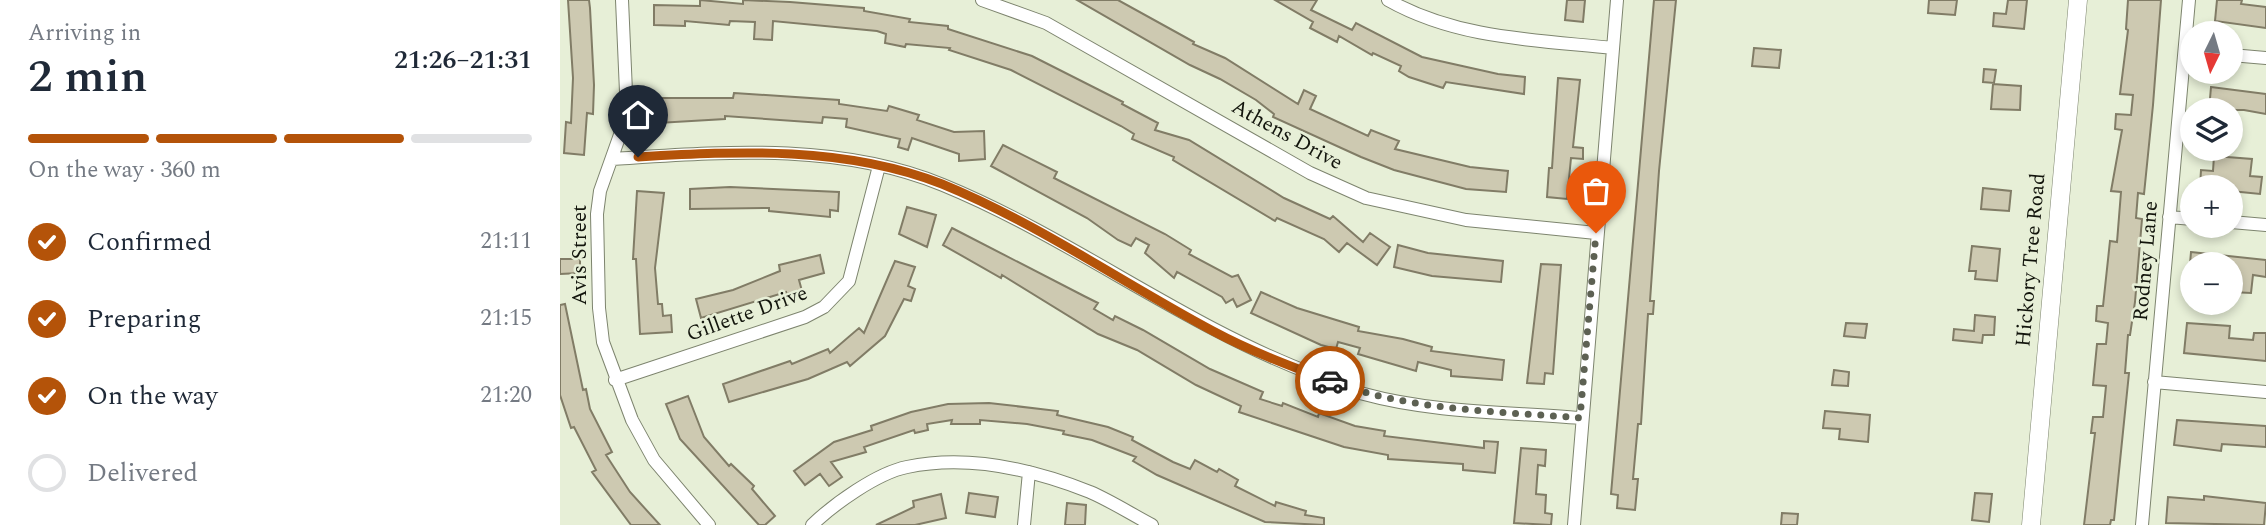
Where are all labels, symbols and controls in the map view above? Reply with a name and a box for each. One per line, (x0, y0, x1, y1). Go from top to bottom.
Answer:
text: Arriving in (28, 16, 141, 51)
north arrow (2180, 21, 2244, 84)
map controls (2180, 21, 2243, 315)
text: 21:26–21:31 (394, 40, 532, 80)
text: 2 min (28, 42, 147, 112)
pin (608, 85, 668, 157)
street label: Athens Drive (1225, 91, 1349, 179)
icon: home (619, 96, 657, 134)
button: layers (2180, 98, 2243, 161)
text: On the way · 360 m (28, 153, 221, 188)
pin (1566, 161, 1626, 233)
icon: bag (1577, 172, 1615, 210)
street label: Hickory Tree Road (2007, 172, 2055, 348)
button: + (2180, 175, 2243, 238)
street label: Rodney Lane (2125, 199, 2167, 323)
street label: Avis Street (564, 205, 596, 306)
text: Confirmed (87, 222, 212, 262)
icon: check (28, 223, 66, 261)
text: 21:11 (480, 224, 532, 259)
button: − (2180, 252, 2243, 315)
street label: Gillette Drive (682, 277, 812, 351)
text: Preparing (87, 299, 201, 339)
icon: check (28, 300, 66, 338)
text: 21:15 (480, 301, 532, 336)
courier (1295, 346, 1365, 416)
icon: car (1311, 362, 1349, 400)
text: On the way (87, 376, 218, 416)
icon: check (28, 377, 66, 415)
text: 21:20 (480, 378, 532, 413)
text: Delivered (87, 453, 198, 493)

